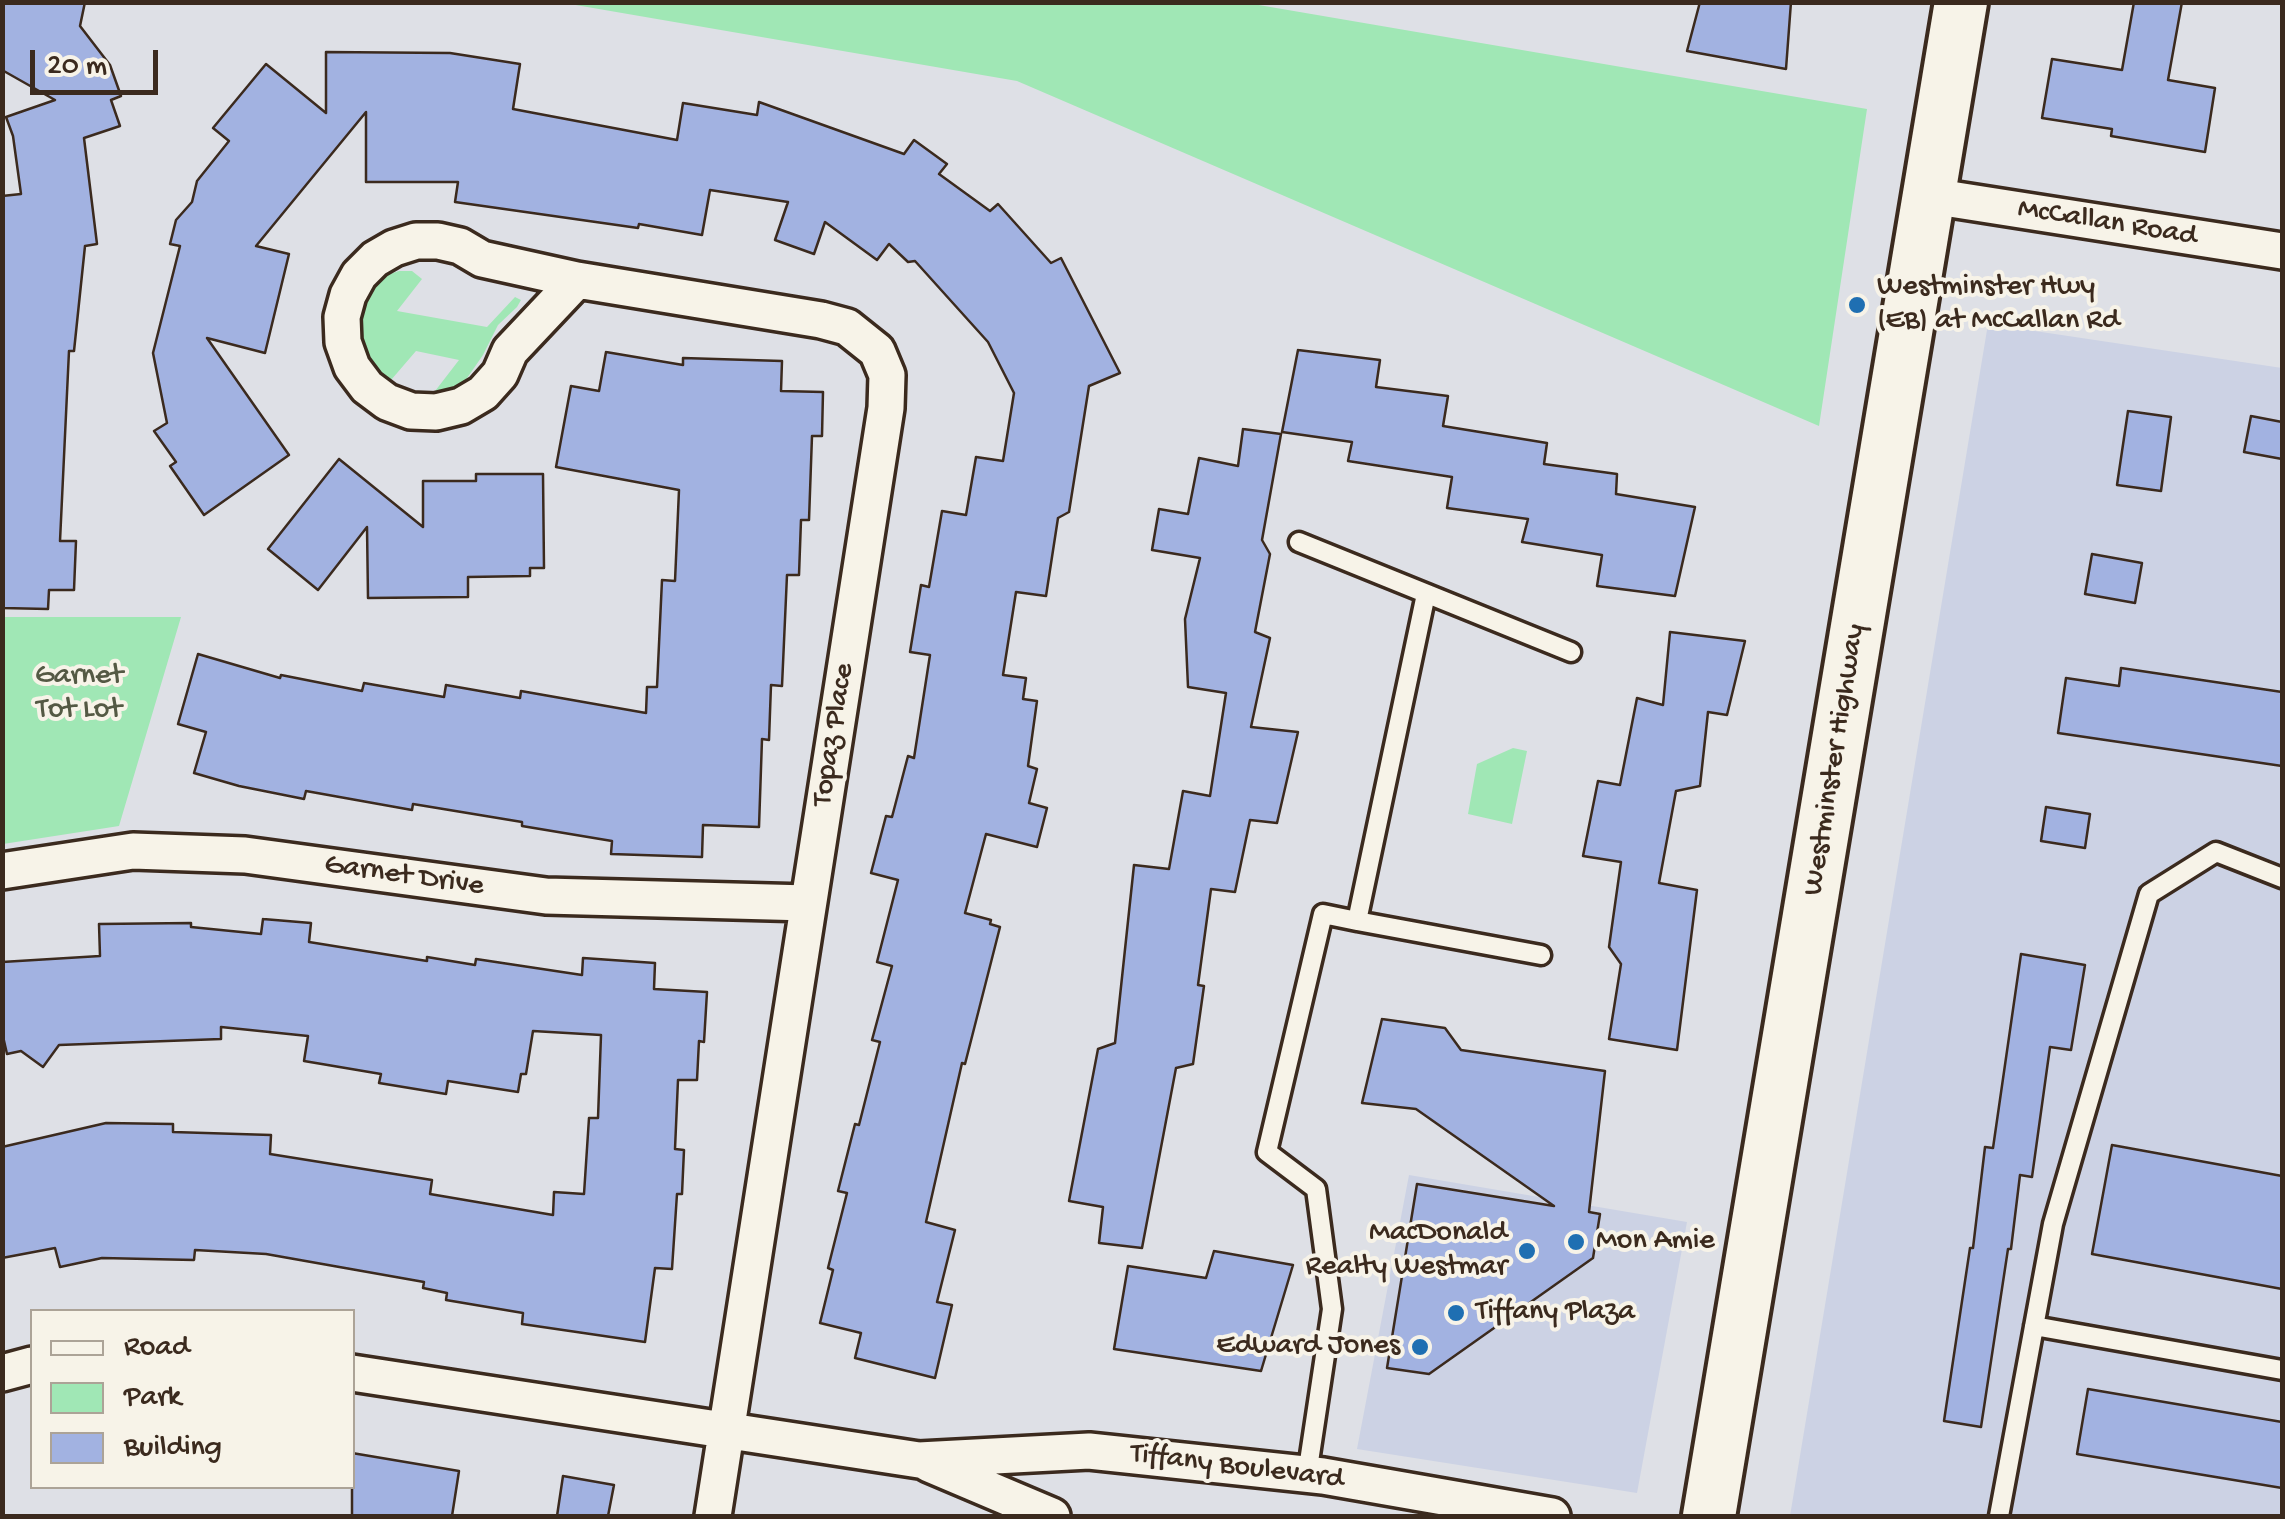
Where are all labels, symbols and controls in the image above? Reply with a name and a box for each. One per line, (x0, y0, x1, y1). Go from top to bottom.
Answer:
scale bar (35, 30, 162, 92)
text: 20 m (47, 50, 107, 85)
street label: McCallan Road (2015, 192, 2199, 256)
place label: Westminster Hwy (EB) at McCallan Rd (1877, 270, 2120, 340)
marker: Westminster Hwy (EB) at McCallan Rd (1846, 294, 1868, 316)
street label: Westminster Highway (1797, 622, 1875, 898)
park label: Garnet Tot Lot (35, 659, 123, 730)
street label: Topaz Place (806, 661, 864, 809)
street label: Garnet Drive (322, 848, 486, 906)
place label: MacDonald Realty Westmar (1306, 1216, 1507, 1286)
place label: Mon Amie (1596, 1224, 1715, 1260)
marker: Mon Amie (1565, 1231, 1587, 1253)
marker: MacDonald Realty Westmar (1516, 1240, 1538, 1262)
place label: Tiffany Plaza (1476, 1295, 1635, 1331)
marker: Tiffany Plaza (1445, 1302, 1467, 1324)
legend (30, 1309, 355, 1489)
place label: Edward Jones (1216, 1329, 1400, 1365)
text: Road (124, 1331, 190, 1366)
marker: Edward Jones (1409, 1336, 1431, 1358)
text: Park (124, 1381, 181, 1416)
text: Building (124, 1431, 222, 1466)
street label: Tiffany Boulevard (1128, 1437, 1346, 1499)

